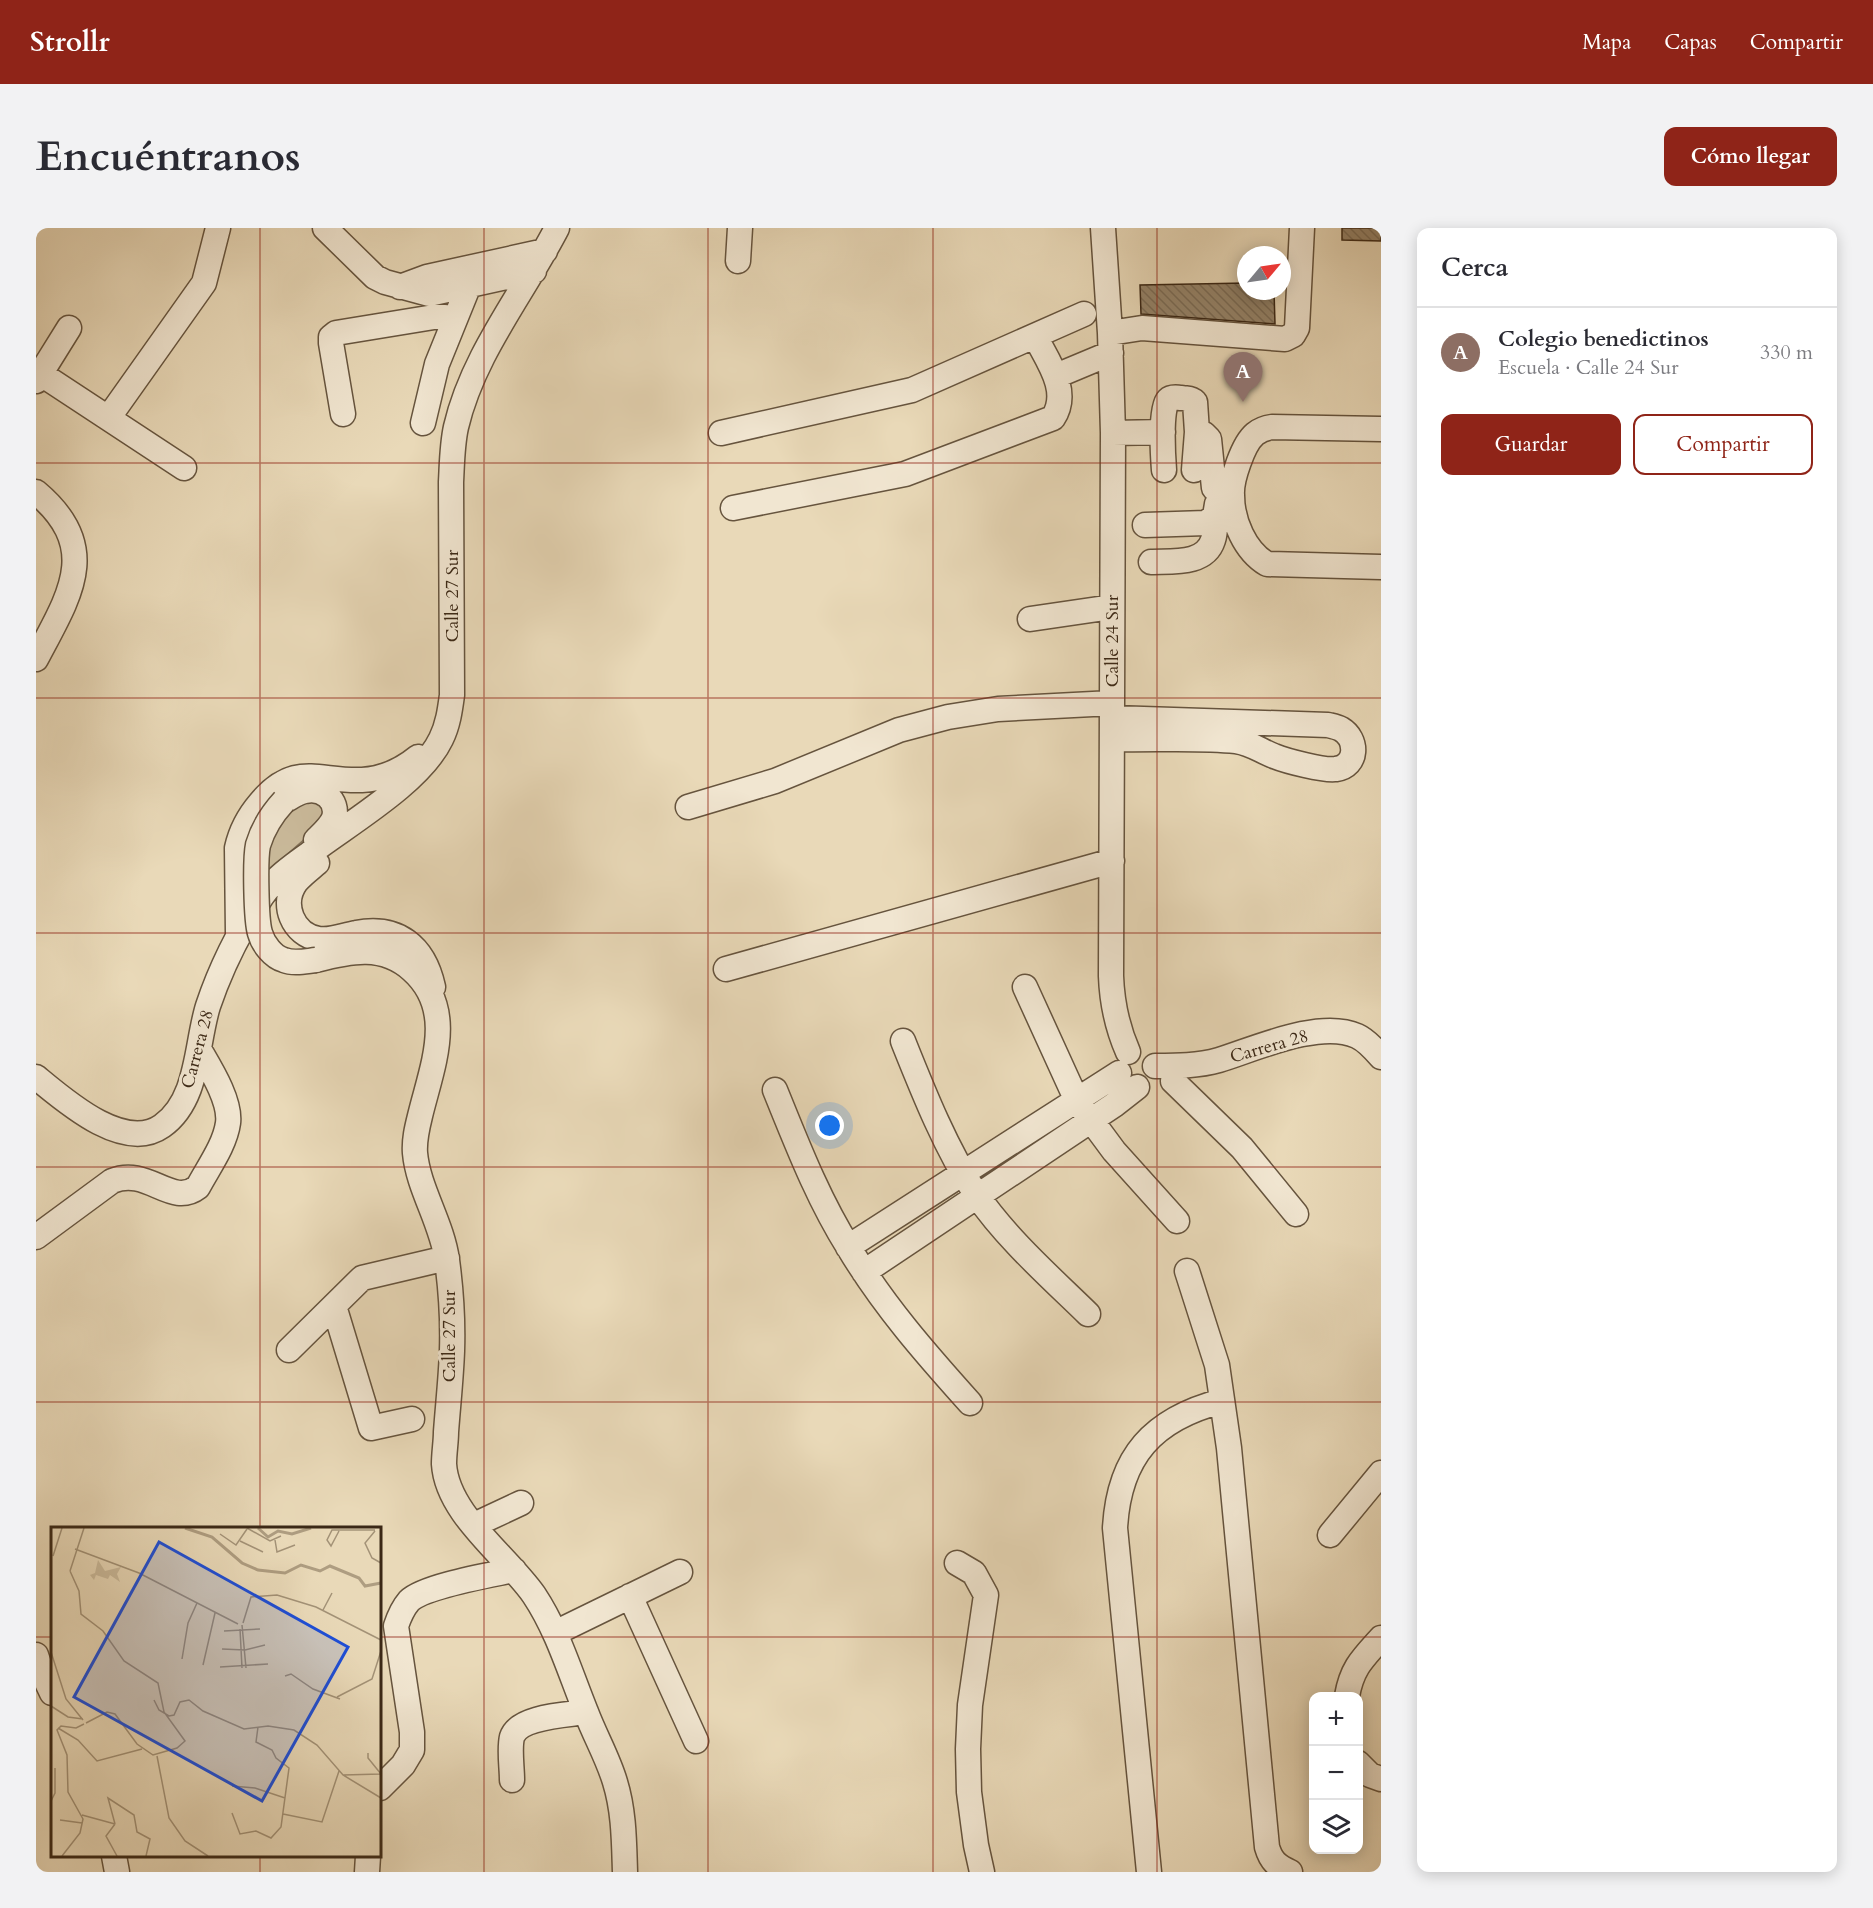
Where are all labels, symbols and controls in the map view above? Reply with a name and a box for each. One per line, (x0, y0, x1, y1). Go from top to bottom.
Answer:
text: Strollr (30, 23, 110, 61)
text: Mapa (1582, 28, 1631, 57)
text: Capas (1664, 28, 1717, 57)
text: Compartir (1750, 28, 1843, 57)
button: Cómo llegar (1664, 127, 1837, 186)
text: Encuéntranos (36, 128, 301, 185)
north arrow (1237, 246, 1291, 300)
text: Cerca (1441, 250, 1508, 285)
text: Colegio benedictinos (1498, 324, 1709, 354)
text: A (1453, 339, 1468, 366)
text: 330 m (1760, 339, 1813, 366)
pin: A (1224, 352, 1262, 402)
text: Escuela · Calle 24 Sur (1498, 354, 1678, 381)
button: Guardar (1441, 414, 1621, 475)
button: Compartir (1633, 414, 1813, 475)
street label: Calle 27 Sur (440, 549, 465, 642)
street label: Calle 24 Sur (1100, 594, 1125, 687)
street label: Carrera 28 (175, 1007, 220, 1091)
street label: Carrera 28 (1227, 1023, 1311, 1070)
your location (815, 1111, 844, 1140)
street label: Calle 27 Sur (437, 1289, 462, 1382)
inset map (51, 1527, 381, 1857)
map controls (1309, 1692, 1363, 1854)
button: + (1309, 1692, 1363, 1746)
button: − (1309, 1746, 1363, 1800)
button: layers (1309, 1800, 1363, 1854)

